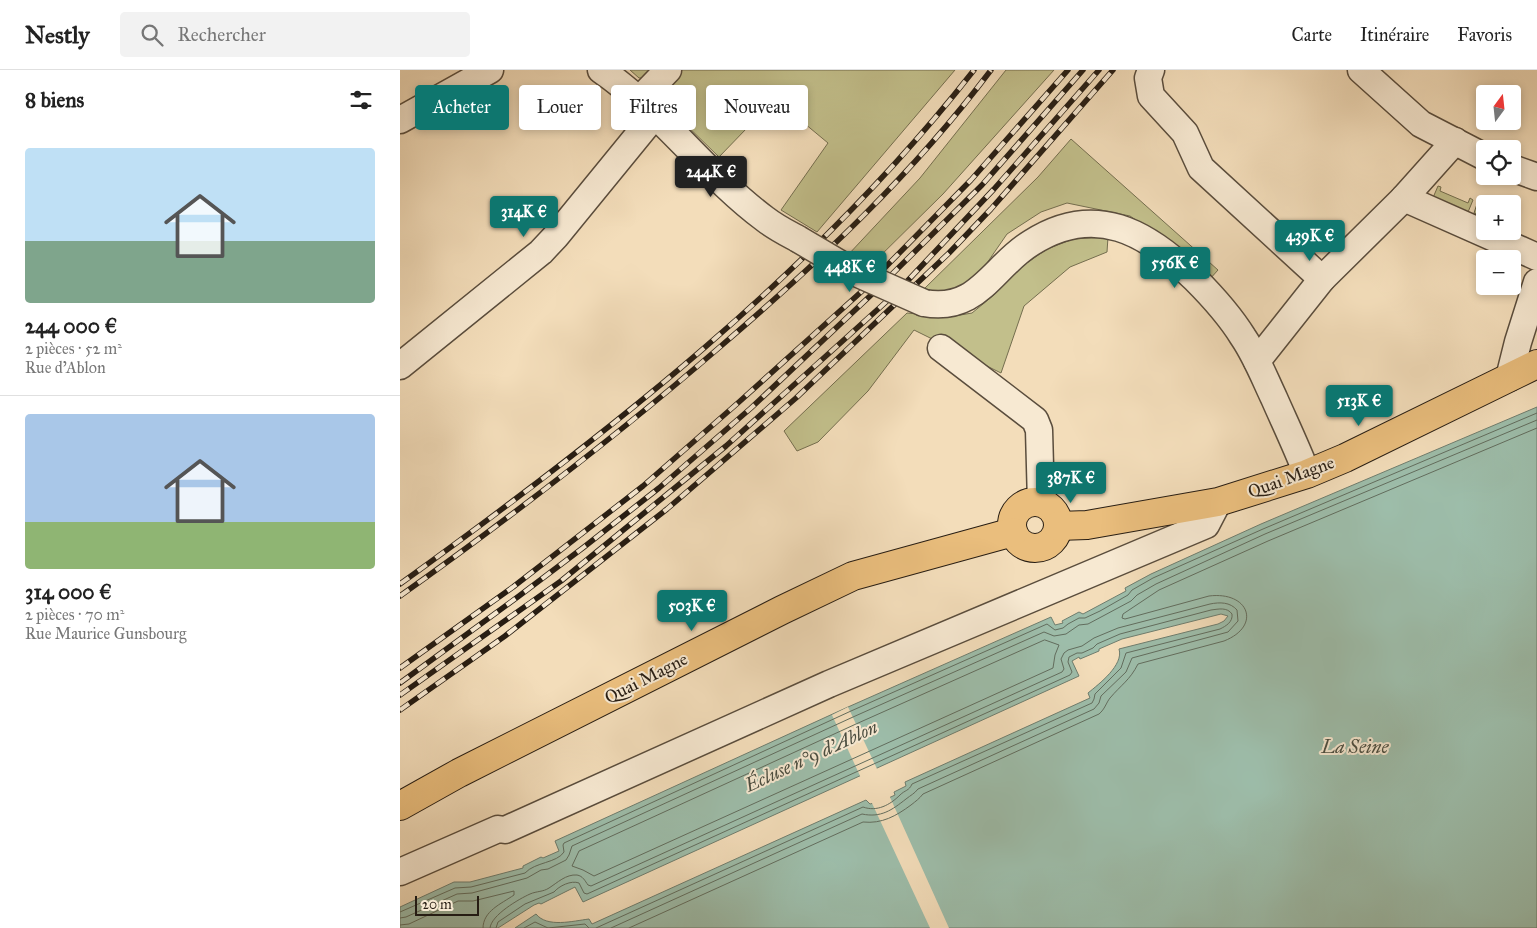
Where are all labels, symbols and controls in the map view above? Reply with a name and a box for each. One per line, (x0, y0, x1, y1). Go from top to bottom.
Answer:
search box (120, 12, 470, 57)
text: Nestly (25, 20, 90, 50)
icon: search (138, 21, 166, 49)
text: Rechercher (178, 23, 266, 46)
text: Carte (1292, 24, 1332, 46)
text: Itinéraire (1360, 24, 1429, 46)
text: Favoris (1457, 24, 1512, 46)
chip: Acheter (415, 85, 509, 130)
chip: Louer (519, 85, 601, 130)
chip: Filtres (611, 85, 696, 130)
chip: Nouveau (706, 85, 808, 130)
north arrow (1476, 85, 1521, 130)
map controls (1476, 85, 1521, 295)
icon: filters (347, 86, 375, 114)
text: 8 biens (25, 87, 84, 113)
button: locate (1476, 140, 1521, 185)
pin: 244K € (670, 156, 752, 198)
text: 244K € (686, 162, 736, 181)
icon: home (155, 181, 245, 271)
button: + (1476, 195, 1521, 240)
pin: 314K € (483, 196, 565, 238)
text: 314K € (501, 202, 547, 221)
pin: 439K € (1269, 220, 1351, 262)
text: 439K € (1286, 226, 1334, 245)
pin: 556K € (1134, 246, 1216, 289)
pin: 448K € (809, 250, 891, 293)
button: − (1476, 250, 1521, 295)
text: 556K € (1151, 253, 1199, 272)
text: 448K € (825, 257, 875, 276)
text: 244 000 € (25, 313, 117, 339)
text: 2 pièces · 52 m² (25, 339, 122, 358)
text: Rue d'Ablon (25, 358, 106, 377)
pin: 513K € (1318, 384, 1400, 427)
text: 513K € (1337, 391, 1381, 410)
icon: home (155, 446, 245, 536)
street label: Quai Magne (1245, 451, 1338, 504)
pin: 387K € (1030, 462, 1112, 504)
text: 387K € (1047, 468, 1095, 487)
text: 314 000 € (25, 579, 112, 605)
pin: 503K € (651, 590, 733, 632)
text: 503K € (668, 596, 716, 615)
text: 2 pièces · 70 m² (25, 605, 124, 624)
text: Rue Maurice Gunsbourg (25, 624, 186, 643)
street label: Quai Magne (601, 648, 692, 709)
water label: Écluse n°9 d'Ablon (740, 714, 881, 797)
water label: La Seine (1320, 735, 1390, 758)
scale bar (415, 893, 479, 916)
text: 20 m (422, 896, 452, 913)

